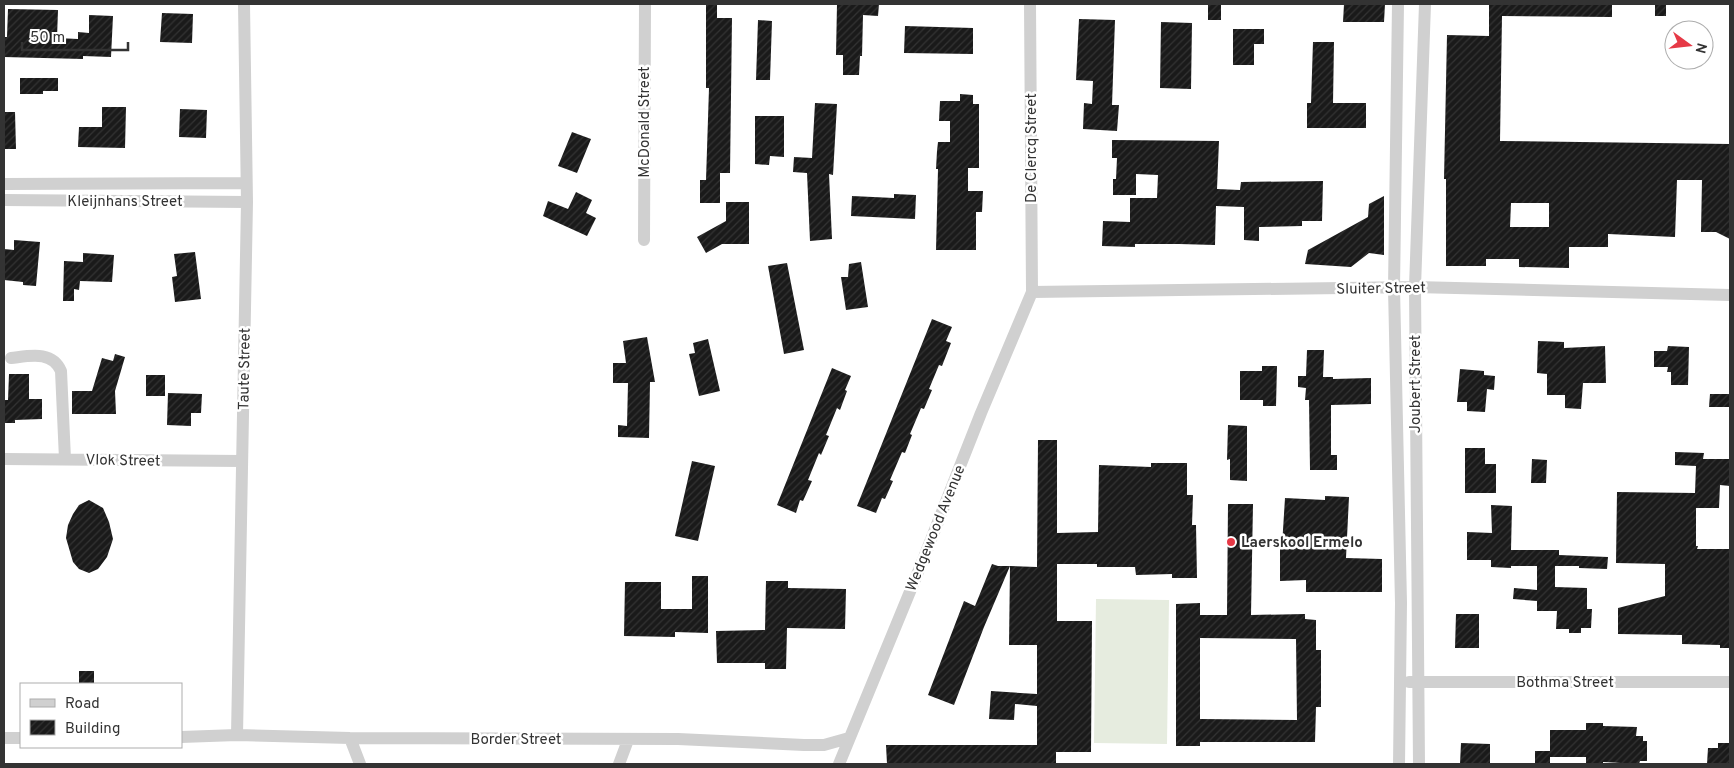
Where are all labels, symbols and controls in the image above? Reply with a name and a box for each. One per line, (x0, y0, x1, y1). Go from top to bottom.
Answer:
scale bar (22, 20, 129, 52)
north arrow (1664, 20, 1714, 70)
text: 50 m (30, 29, 65, 48)
text: N (1691, 41, 1710, 55)
street label: McDonald Street (636, 66, 655, 178)
street label: De Clercq Street (1023, 93, 1042, 203)
street label: Kleijnhans Street (67, 193, 183, 212)
street label: Sluiter Street (1336, 279, 1426, 300)
street label: Taute Street (235, 328, 256, 410)
street label: Joubert Street (1407, 335, 1426, 433)
street label: Vlok Street (85, 451, 161, 472)
street label: Wedgewood Avenue (902, 463, 970, 595)
place label: Laerskool Ermelo (1241, 534, 1363, 553)
marker: Laerskool Ermelo (1225, 536, 1237, 548)
street label: Bothma Street (1516, 674, 1614, 693)
legend (20, 683, 182, 748)
text: Road (65, 695, 100, 714)
text: Building (65, 720, 120, 739)
street label: Border Street (470, 731, 562, 750)

